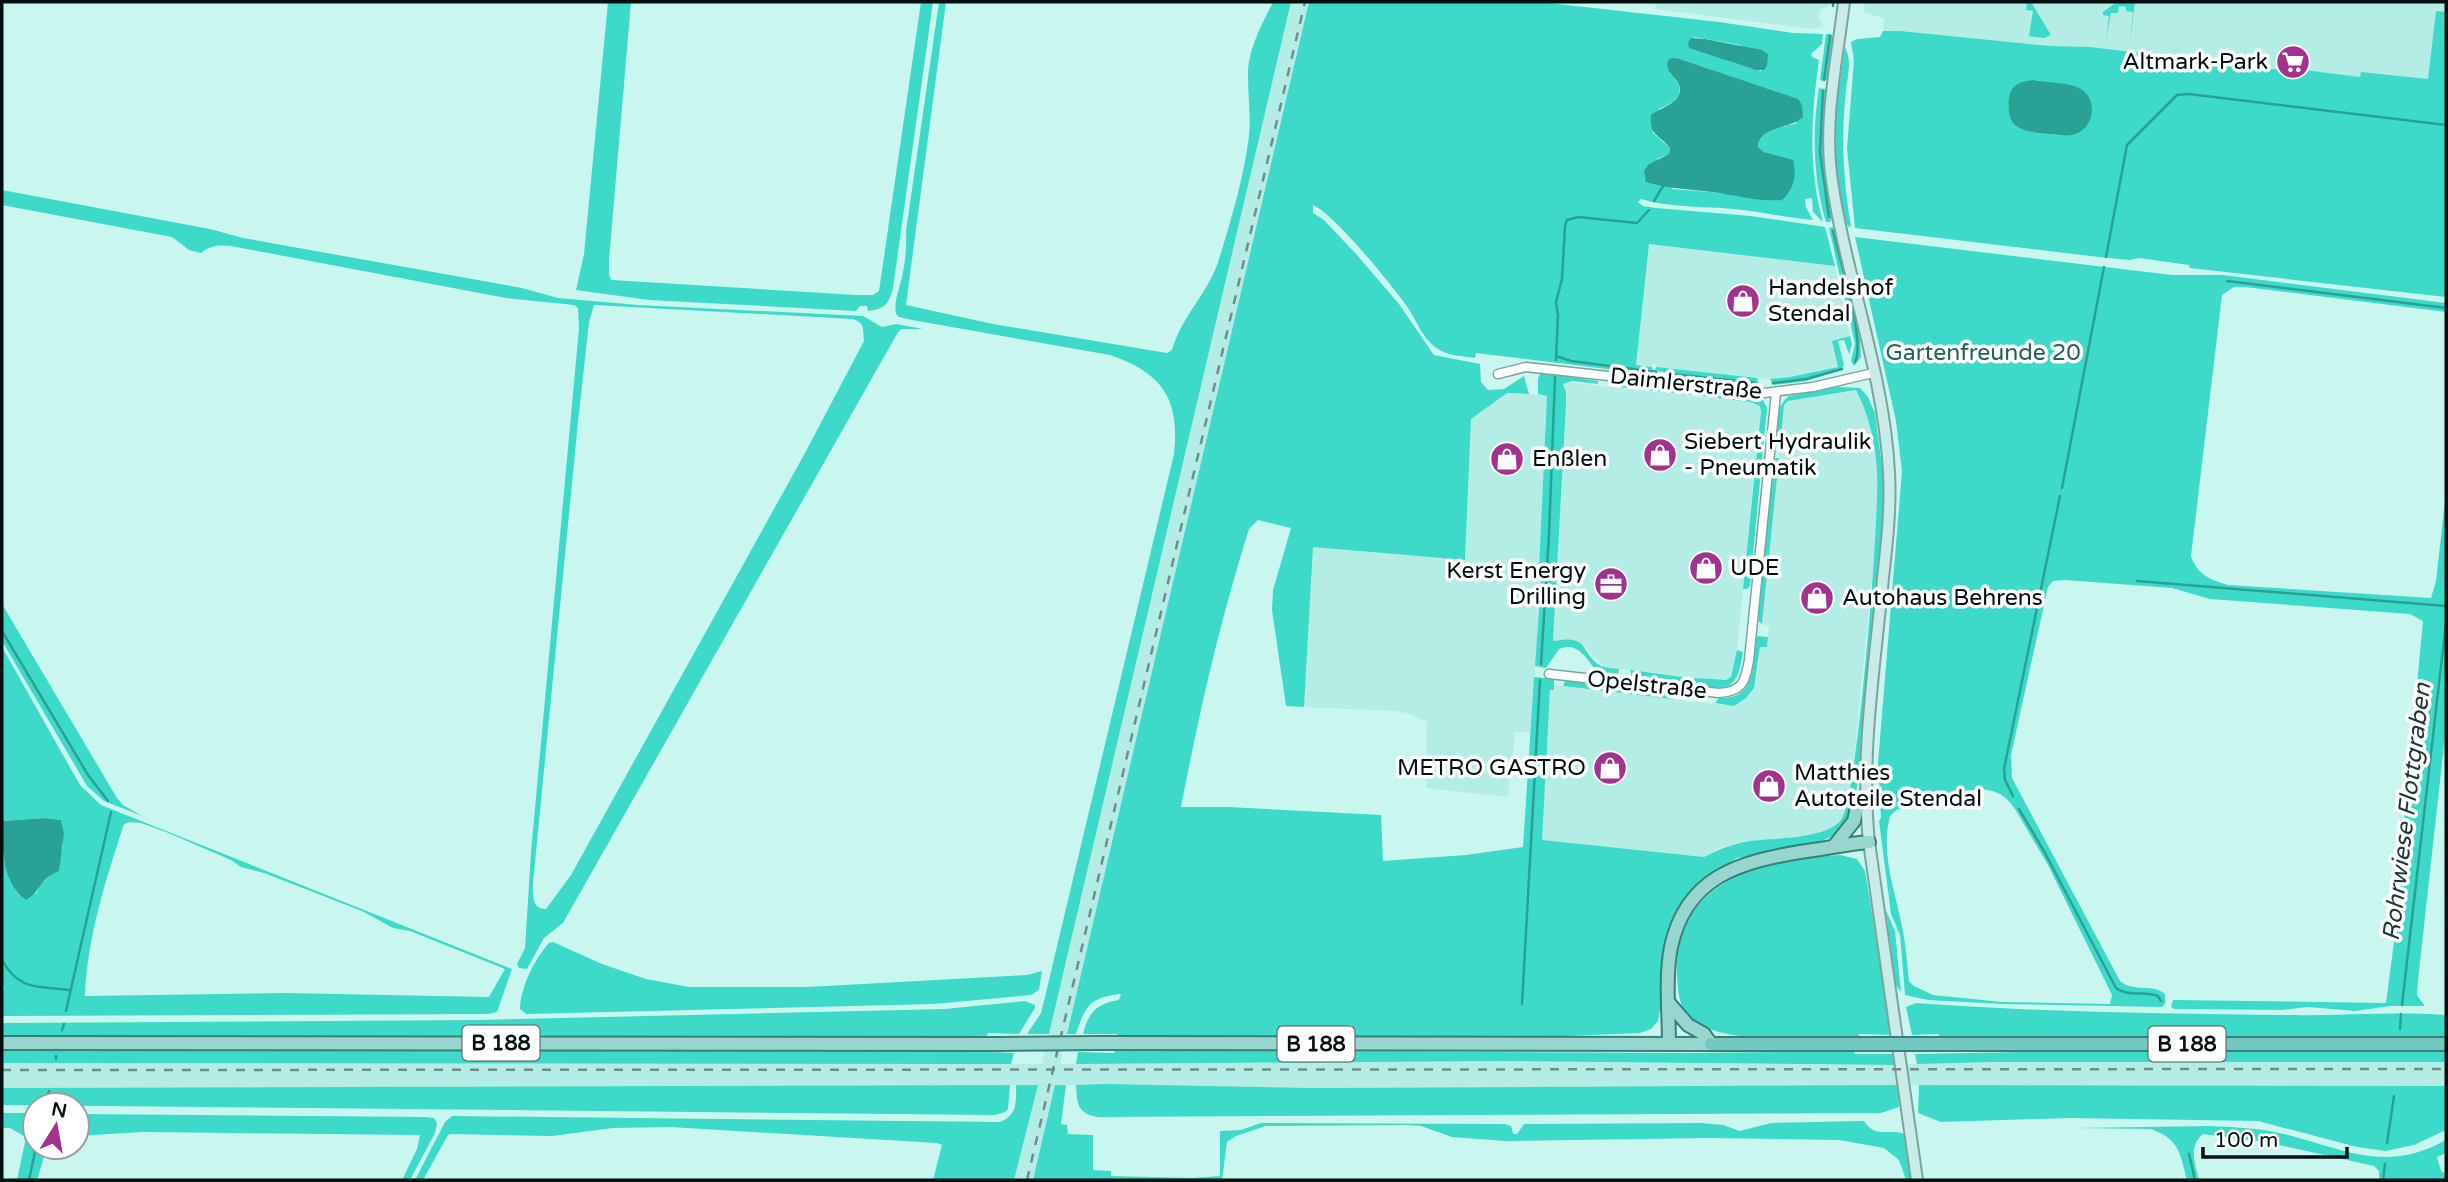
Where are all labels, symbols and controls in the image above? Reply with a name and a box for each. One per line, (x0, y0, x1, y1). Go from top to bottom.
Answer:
supermarket icon: Altmark-Park (2274, 43, 2312, 81)
place label: Altmark-Park (2123, 48, 2268, 76)
place label: Handelshof Stendal (1768, 274, 1893, 328)
shop icon: Handelshof Stendal (1724, 282, 1762, 320)
park label: Gartenfreunde 20 (1885, 339, 2081, 367)
street label: Daimlerstraße (1609, 362, 1763, 406)
place label: Siebert Hydraulik - Pneumatik (1684, 428, 1871, 482)
shop icon: Siebert Hydraulik - Pneumatik (1641, 436, 1679, 474)
shop icon: Enßlen (1488, 440, 1526, 478)
place label: Enßlen (1532, 445, 1607, 473)
shop icon: UDE (1687, 549, 1725, 587)
place label: UDE (1730, 554, 1779, 582)
place label: Kerst Energy Drilling (1446, 557, 1586, 611)
office icon: Kerst Energy Drilling (1592, 565, 1630, 603)
shop icon: Autohaus Behrens (1798, 579, 1836, 617)
place label: Autohaus Behrens (1842, 584, 2043, 612)
street label: Opelstraße (1586, 665, 1708, 705)
water label: Rohrwiese Flottgraben (2377, 680, 2437, 943)
shop icon: METRO GASTRO (1591, 749, 1629, 787)
place label: METRO GASTRO (1397, 754, 1586, 782)
place label: Matthies Autoteile Stendal (1794, 759, 1982, 813)
shop icon: Matthies Autoteile Stendal (1750, 767, 1788, 805)
road number: B 188 (462, 1026, 540, 1060)
road number: B 188 (1278, 1026, 1354, 1062)
road number: B 188 (2148, 1026, 2226, 1062)
north arrow (21, 1091, 91, 1161)
text: N (49, 1098, 69, 1123)
scale bar (2203, 1116, 2346, 1160)
text: 100 m (2214, 1128, 2278, 1153)

